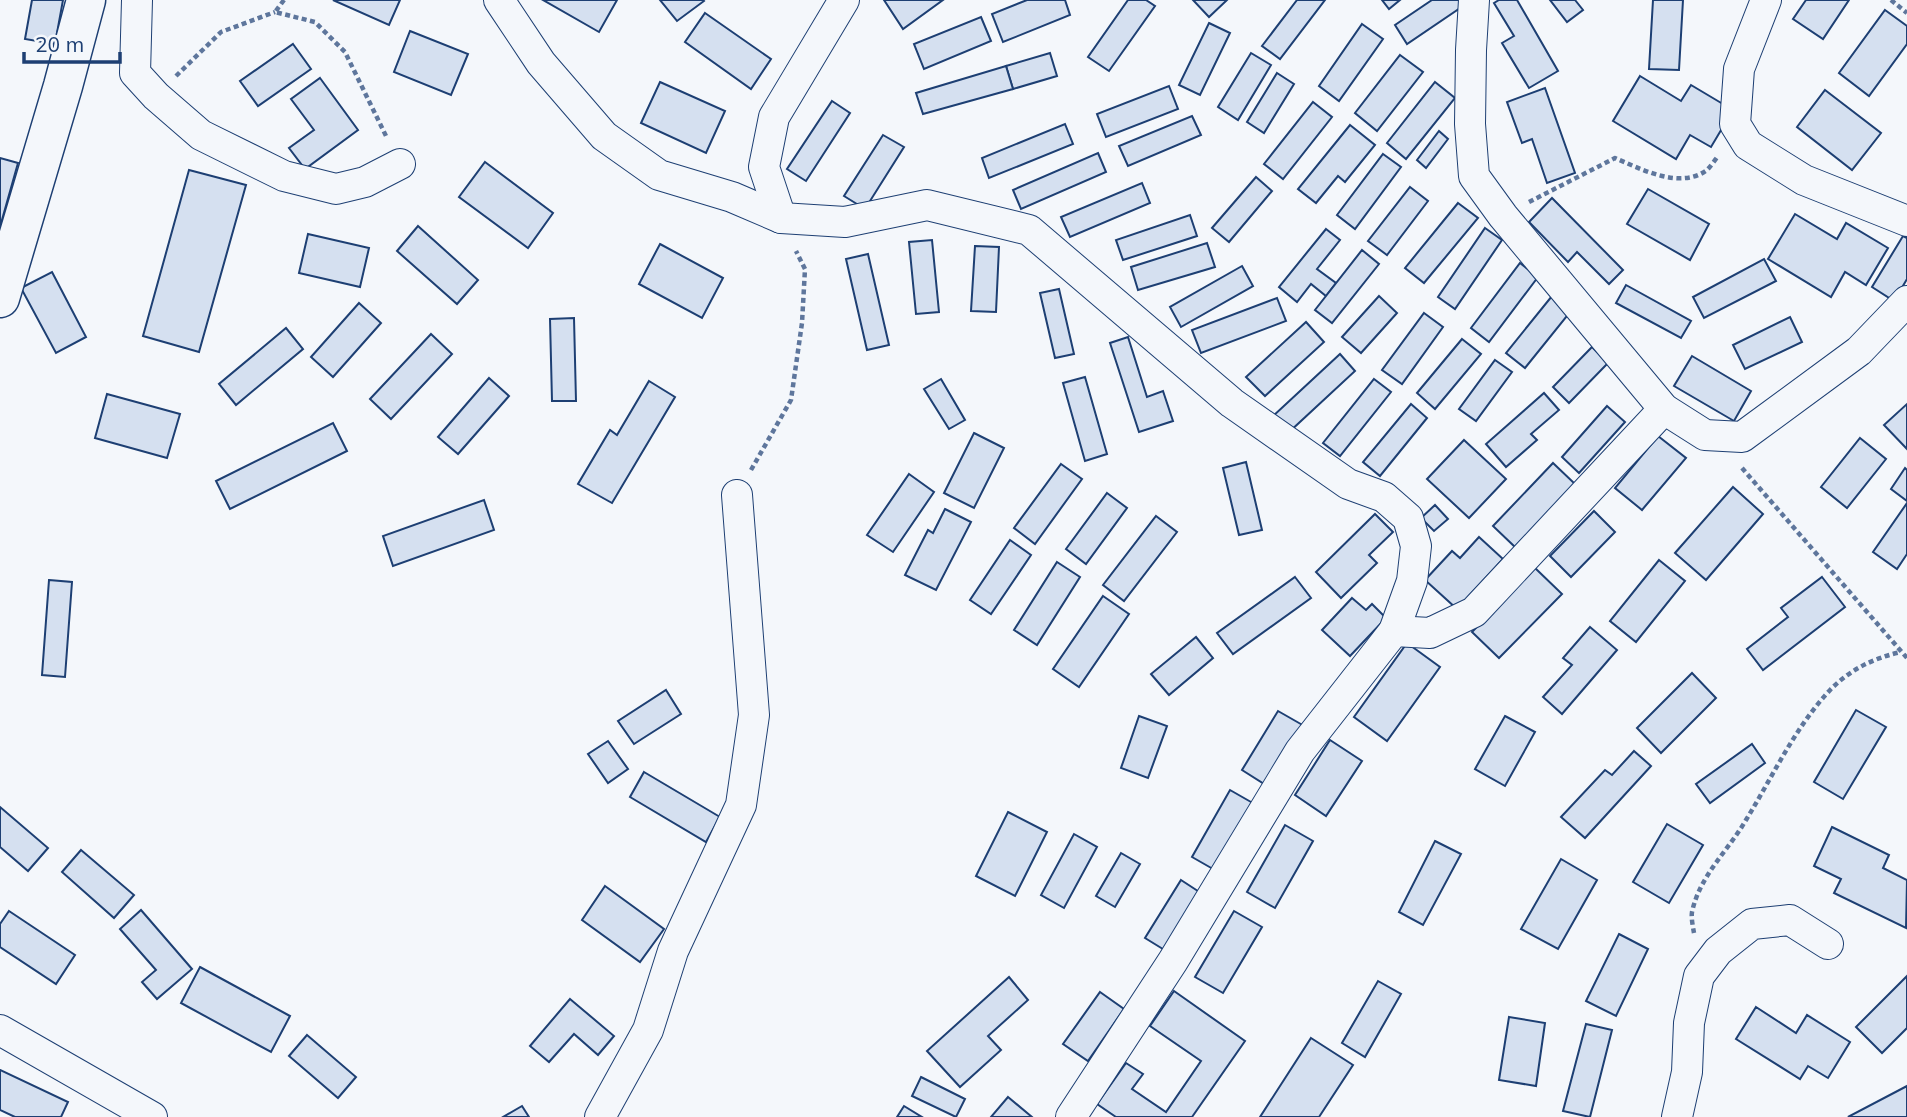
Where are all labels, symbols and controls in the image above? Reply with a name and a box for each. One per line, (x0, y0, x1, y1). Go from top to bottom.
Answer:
scale bar (24, 21, 121, 65)
text: 20 m (35, 31, 84, 57)

